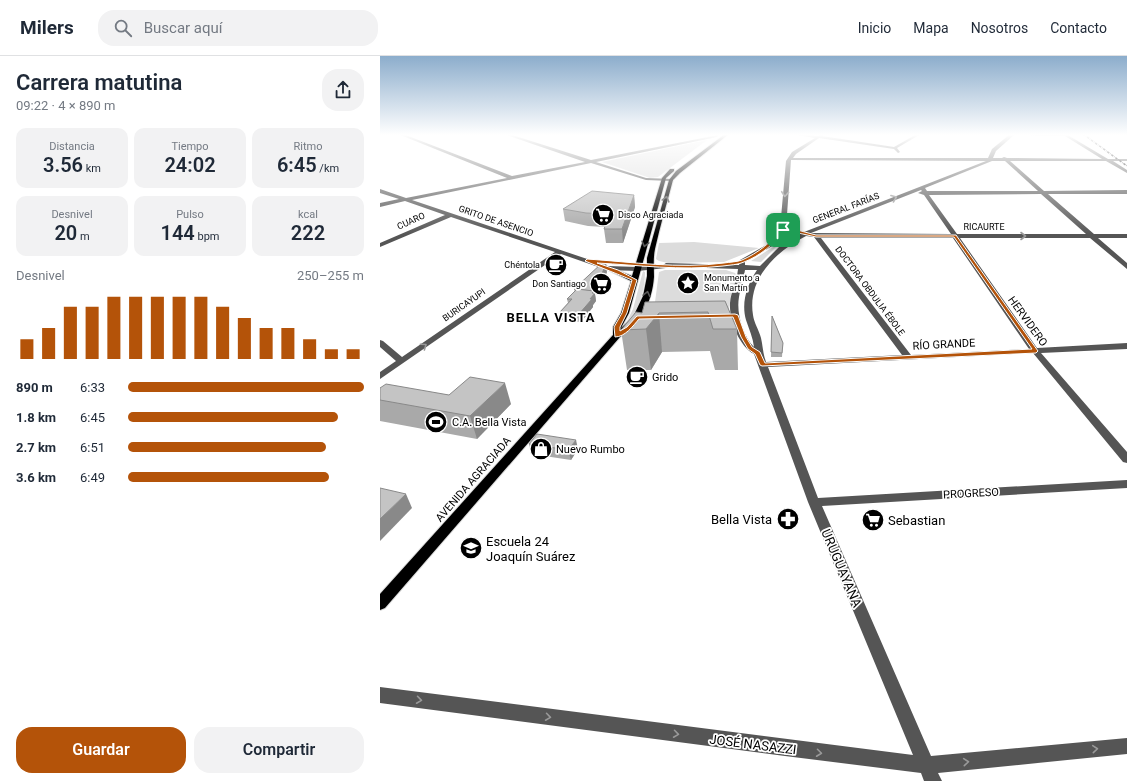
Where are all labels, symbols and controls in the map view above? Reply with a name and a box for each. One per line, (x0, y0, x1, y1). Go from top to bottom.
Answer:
search box (98, 10, 378, 46)
text: Milers (20, 16, 74, 39)
icon: search (112, 17, 134, 39)
text: Buscar aquí (144, 19, 223, 37)
text: Inicio (858, 20, 891, 36)
text: Mapa (913, 20, 949, 36)
text: Nosotros (971, 20, 1028, 36)
text: Contacto (1050, 20, 1107, 36)
button: share (322, 69, 364, 111)
text: Carrera matutina (16, 70, 182, 95)
text: 09:22 · 4 × 890 m (16, 98, 115, 113)
text: Distancia (49, 140, 95, 153)
text: Tiempo (171, 140, 209, 153)
text: Ritmo (294, 140, 322, 153)
text: 3.56 (43, 153, 83, 177)
text: 24:02 (164, 153, 216, 177)
text: 6:45 (277, 153, 317, 177)
text: km (83, 162, 101, 175)
text: /km (317, 162, 339, 175)
street label: GENERAL FARÍAS (811, 190, 881, 225)
one-way arrow (781, 191, 790, 197)
one-way arrow (891, 195, 898, 203)
one-way arrow (661, 196, 670, 203)
supermarket icon: Disco Agraciada (590, 202, 616, 228)
street label: GRITO DE ASENCIO (457, 204, 535, 238)
text: Desnivel (51, 208, 93, 221)
text: Pulso (176, 208, 204, 221)
text: kcal (298, 208, 318, 221)
street label: CUARO (396, 210, 426, 232)
place label: Disco Agraciada (618, 210, 683, 220)
pin (766, 213, 800, 247)
icon: arrive (772, 219, 794, 241)
text: 20 (54, 221, 77, 245)
text: 144 (160, 221, 195, 245)
text: 222 (291, 221, 325, 245)
street label: RICAURTE (963, 222, 1005, 232)
text: m (77, 230, 90, 243)
text: bpm (195, 230, 220, 243)
one-way arrow (1020, 232, 1026, 240)
one-way arrow (641, 241, 649, 247)
street label: DOCTORA OBDULIA ÉBOLE (833, 244, 908, 337)
cafe icon: Chéntola (543, 252, 569, 278)
place label: Chéntola (504, 260, 540, 270)
text: Desnivel (16, 268, 65, 283)
text: 250–255 m (297, 268, 364, 283)
place icon: Monumento a San Martín (675, 270, 701, 296)
supermarket icon: Don Santiago (588, 271, 614, 297)
place label: Monumento a San Martín (704, 273, 760, 293)
place label: Don Santiago (532, 279, 586, 289)
street label: BURICAYUPI (441, 287, 487, 323)
one-way arrow (643, 291, 651, 297)
street label: HERVIDERO (1005, 294, 1050, 349)
district label: BELLA VISTA (506, 310, 596, 325)
street label: RÍO GRANDE (912, 336, 976, 353)
one-way arrow (419, 344, 426, 351)
cafe icon: Grido (624, 364, 650, 390)
place label: Grido (652, 371, 678, 384)
text: 890 m (16, 380, 53, 395)
text: 6:33 (80, 380, 105, 395)
sports icon: C.A. Bella Vista (423, 409, 449, 435)
text: 1.8 km (16, 410, 56, 425)
text: 6:45 (80, 410, 105, 425)
place label: C.A. Bella Vista (452, 416, 527, 429)
street label: AVENIDA AGRACIADA (433, 434, 514, 524)
shop icon: Nuevo Rumbo (528, 436, 554, 462)
text: 2.7 km (16, 440, 56, 455)
text: 6:51 (80, 440, 105, 455)
place label: Nuevo Rumbo (556, 443, 625, 456)
text: 3.6 km (16, 470, 56, 485)
text: 6:49 (80, 470, 105, 485)
street label: PROGRESO (943, 486, 999, 501)
pharmacy icon: Bella Vista (775, 506, 801, 532)
supermarket icon: Sebastian (860, 507, 886, 533)
place label: Bella Vista (711, 512, 772, 527)
place label: Sebastian (888, 513, 945, 528)
street label: URUGUAYANA (818, 527, 865, 610)
place label: Escuela 24 Joaquín Suárez (486, 534, 576, 564)
school or university icon: Escuela 24 Joaquín Suárez (458, 535, 484, 561)
one-way arrow (416, 695, 422, 704)
one-way arrow (544, 712, 551, 721)
button: Guardar (16, 727, 186, 773)
button: Compartir (194, 727, 364, 773)
one-way arrow (673, 729, 679, 738)
street label: JOSÉ NASAZZI (709, 732, 797, 757)
one-way arrow (1092, 745, 1098, 754)
one-way arrow (816, 748, 822, 757)
one-way arrow (963, 757, 969, 766)

